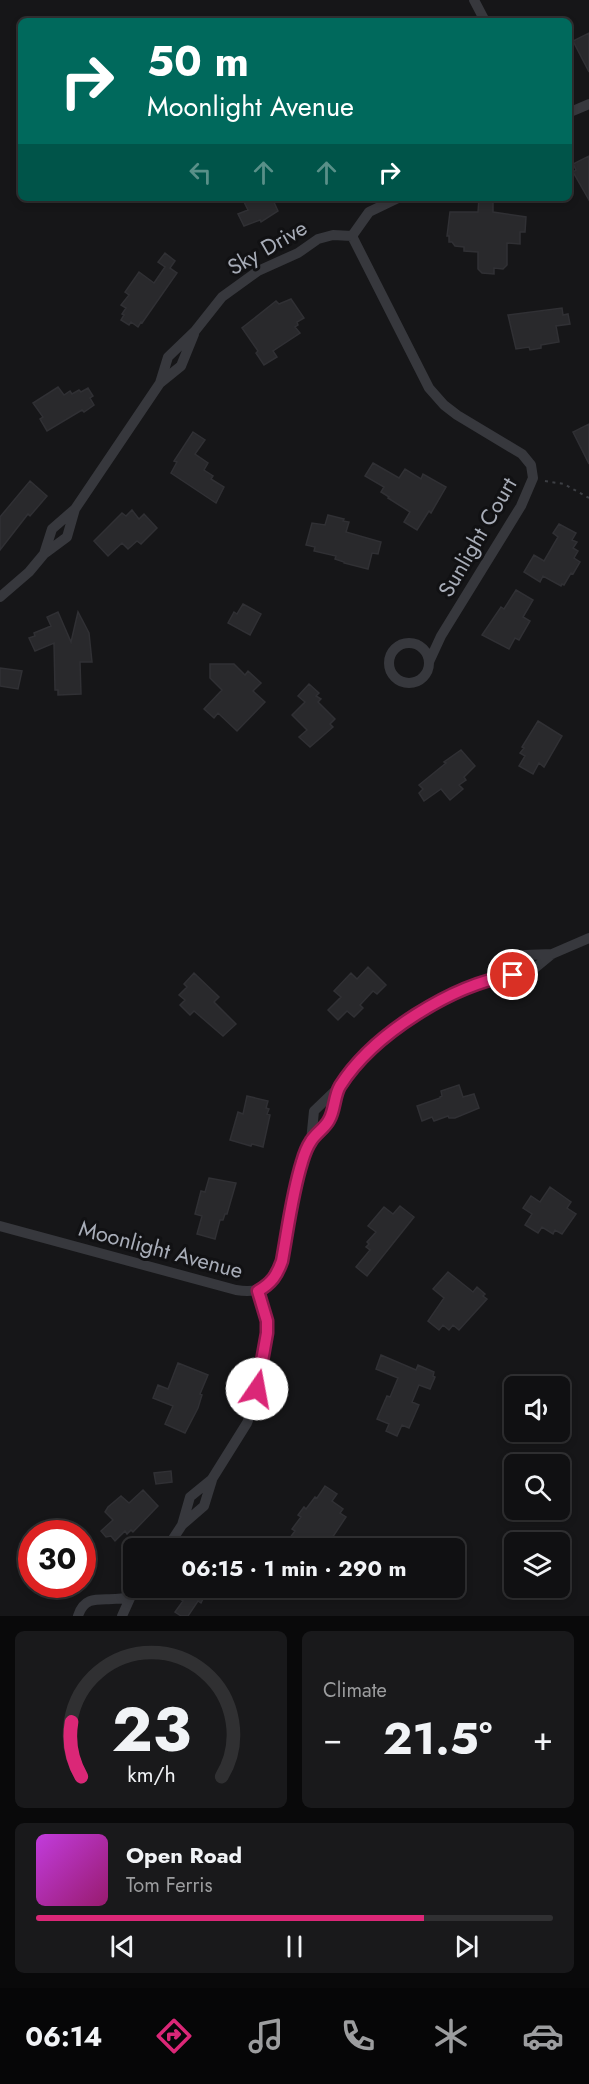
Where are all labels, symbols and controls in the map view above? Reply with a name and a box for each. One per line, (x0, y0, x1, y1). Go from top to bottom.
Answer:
text: 50 m (147, 31, 249, 92)
icon: right (48, 42, 126, 120)
text: Moonlight Avenue (147, 87, 354, 126)
icon: left (184, 156, 217, 189)
icon: ahead (247, 156, 280, 189)
icon: ahead (310, 156, 343, 189)
icon: right (373, 156, 406, 189)
street label: Sky Drive (221, 211, 313, 283)
street label: Sunlight Court (430, 471, 525, 603)
pin (487, 949, 538, 1000)
icon: arrive (496, 958, 529, 991)
street label: Moonlight Avenue (75, 1212, 247, 1286)
position arrow (225, 1357, 289, 1421)
map controls (504, 1376, 570, 1598)
button: sound (504, 1376, 570, 1442)
button: search (504, 1454, 570, 1520)
speed limit sign: 30 (18, 1520, 96, 1598)
button: layers (504, 1532, 570, 1598)
text: 06:15 · 1 min · 290 m (181, 1552, 407, 1584)
text: Climate (323, 1676, 387, 1705)
text: 23 (111, 1684, 191, 1774)
text: 21.5° (383, 1706, 492, 1771)
text: − (323, 1715, 342, 1762)
text: + (533, 1715, 553, 1762)
text: km/h (127, 1759, 175, 1790)
text: Open Road (126, 1839, 242, 1871)
text: Tom Ferris (126, 1871, 213, 1900)
icon: previous (106, 1930, 139, 1963)
icon: pause (278, 1930, 311, 1963)
icon: next (450, 1930, 483, 1963)
icon: directions (153, 2015, 195, 2057)
icon: music (245, 2015, 287, 2057)
icon: phone (337, 2015, 379, 2057)
icon: climate (430, 2015, 472, 2057)
icon: car (522, 2015, 564, 2057)
text: 06:14 (25, 2017, 102, 2056)

